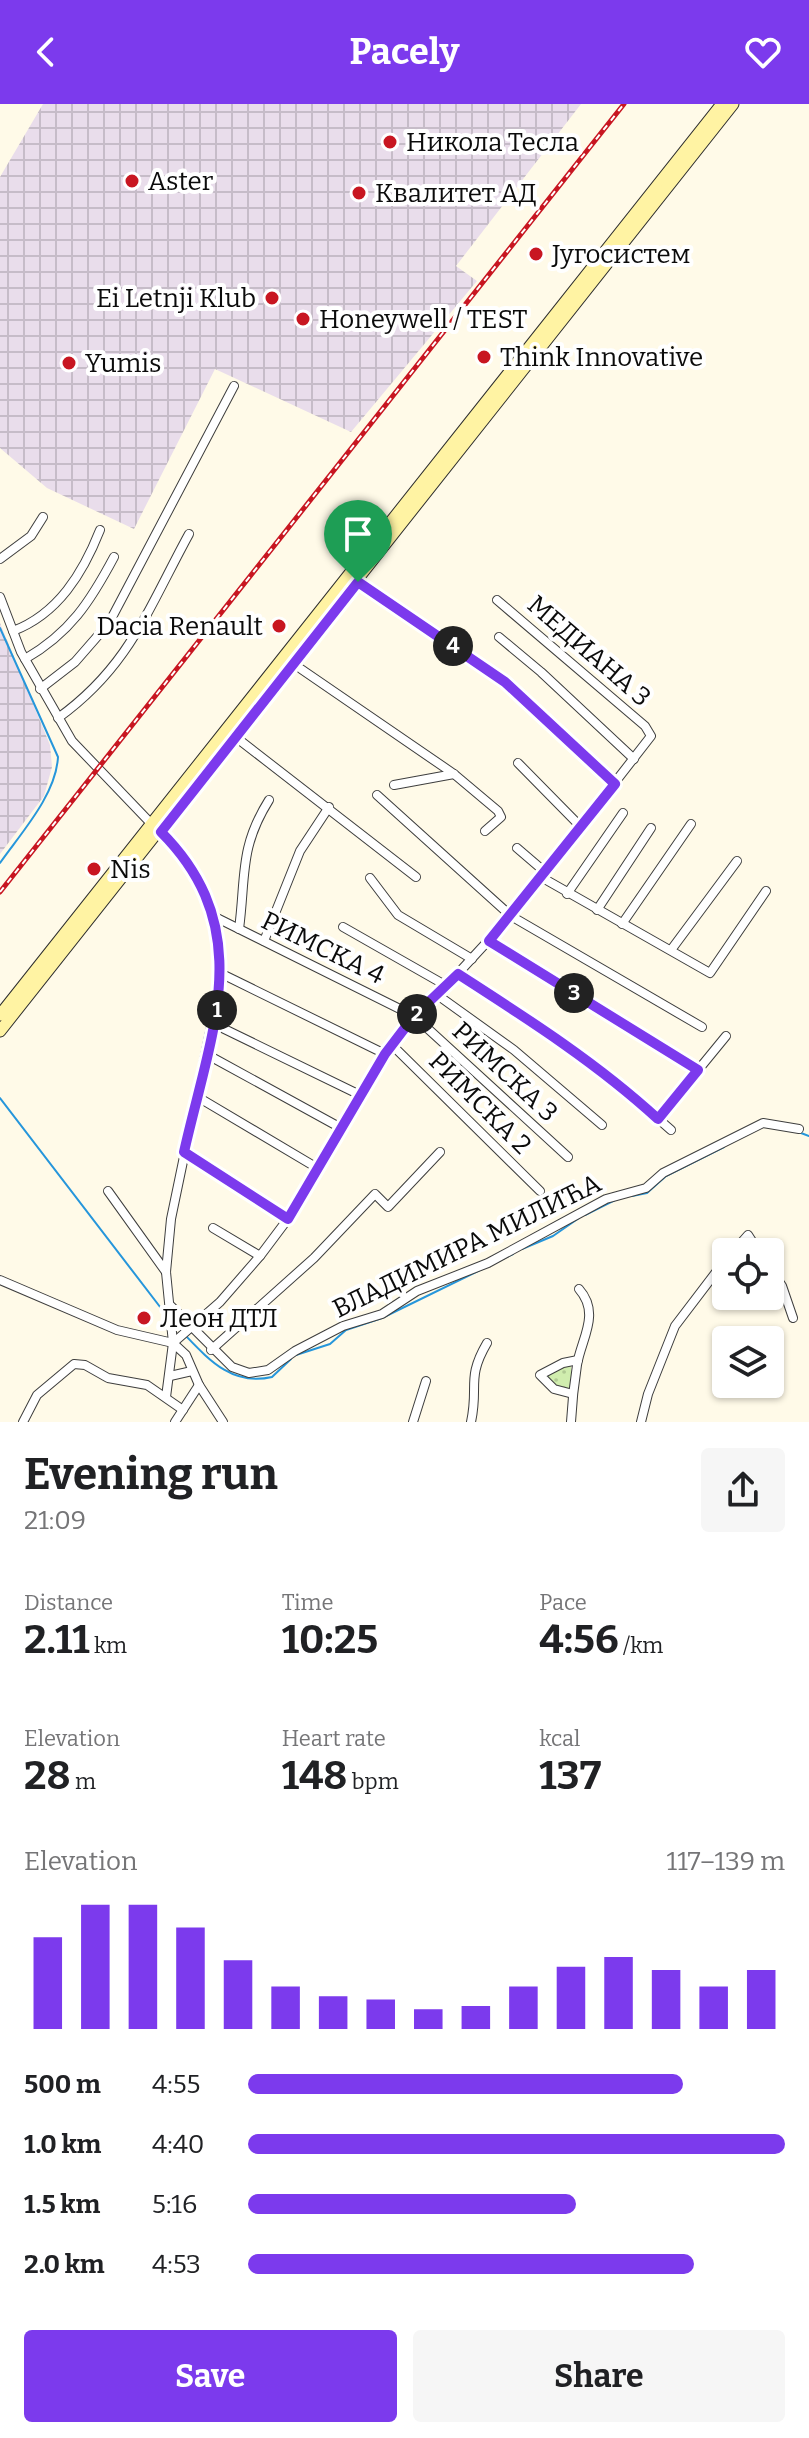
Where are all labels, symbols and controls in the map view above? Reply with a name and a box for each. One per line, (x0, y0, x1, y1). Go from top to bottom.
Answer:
icon: back (24, 30, 68, 74)
text: Pacely (350, 30, 459, 74)
icon: heart (741, 30, 785, 74)
place label: Никола Тесла (406, 127, 579, 158)
marker: Никола Тесла (381, 133, 399, 151)
place label: Aster (148, 166, 214, 197)
marker: Aster (123, 172, 141, 190)
place label: Квалитет АД (375, 178, 537, 209)
marker: Квалитет АД (350, 184, 368, 202)
place label: Југосистем (551, 239, 690, 270)
marker: Југосистем (527, 245, 545, 263)
place label: Ei Letnji Klub (96, 283, 256, 314)
marker: Ei Letnji Klub (263, 289, 281, 307)
place label: Honeywell / TEST (319, 304, 527, 335)
marker: Honeywell / TEST (294, 310, 312, 328)
place label: Think Innovative (500, 342, 703, 373)
place label: Yumis (85, 348, 162, 379)
marker: Think Innovative (475, 348, 493, 366)
marker: Yumis (60, 354, 78, 372)
pin (324, 500, 392, 582)
icon: arrive (336, 512, 380, 556)
street label: МЕДИАНА 3 (521, 589, 657, 713)
place label: Dacia Renault (96, 611, 264, 642)
marker: Dacia Renault (270, 617, 288, 635)
pin: 4 (433, 626, 473, 666)
text: 4 (446, 632, 460, 659)
place label: Nis (110, 854, 151, 885)
marker: Nis (85, 860, 103, 878)
street label: РИМСКА 4 (257, 905, 389, 991)
pin: 3 (554, 973, 594, 1013)
text: 3 (568, 979, 580, 1006)
pin: 1 (197, 990, 237, 1030)
pin: 2 (397, 994, 437, 1034)
text: 1 (212, 996, 222, 1023)
text: 2 (411, 1000, 423, 1027)
street label: РИМСКА 3 (446, 1016, 564, 1128)
street label: РИМСКА 2 (422, 1045, 538, 1161)
street label: ВЛАДИМИРА МИЛИЋА (328, 1167, 607, 1324)
map controls (712, 1238, 784, 1398)
button: locate (712, 1238, 784, 1310)
place label: Леон ДТЛ (160, 1303, 278, 1334)
marker: Леон ДТЛ (135, 1309, 153, 1327)
button: layers (712, 1326, 784, 1398)
text: Evening run (24, 1448, 278, 1501)
button: share (701, 1448, 785, 1532)
text: 21:09 (24, 1505, 86, 1536)
text: Distance (24, 1589, 113, 1616)
text: Time (282, 1589, 334, 1616)
text: Pace (539, 1589, 587, 1616)
text: 2.11 (24, 1616, 90, 1664)
text: 10:25 (282, 1616, 378, 1664)
text: 4:56 (539, 1616, 619, 1664)
text: km (90, 1632, 127, 1659)
text: /km (619, 1632, 663, 1659)
text: Elevation (24, 1725, 120, 1752)
text: Heart rate (282, 1725, 386, 1752)
text: kcal (539, 1725, 580, 1752)
text: 28 (24, 1752, 71, 1800)
text: 148 (282, 1752, 347, 1800)
text: 137 (539, 1752, 601, 1800)
text: m (71, 1768, 96, 1795)
text: bpm (347, 1768, 399, 1795)
text: Elevation (24, 1846, 137, 1877)
text: 117–139 m (667, 1846, 785, 1877)
text: 500 m (24, 2069, 101, 2100)
text: 4:55 (152, 2069, 200, 2100)
text: 1.0 km (24, 2129, 101, 2160)
text: 4:40 (152, 2129, 205, 2160)
text: 1.5 km (24, 2189, 100, 2220)
text: 5:16 (152, 2189, 197, 2220)
text: 2.0 km (24, 2249, 105, 2280)
text: 4:53 (152, 2249, 201, 2280)
button: Save (24, 2330, 397, 2422)
button: Share (413, 2330, 785, 2422)

